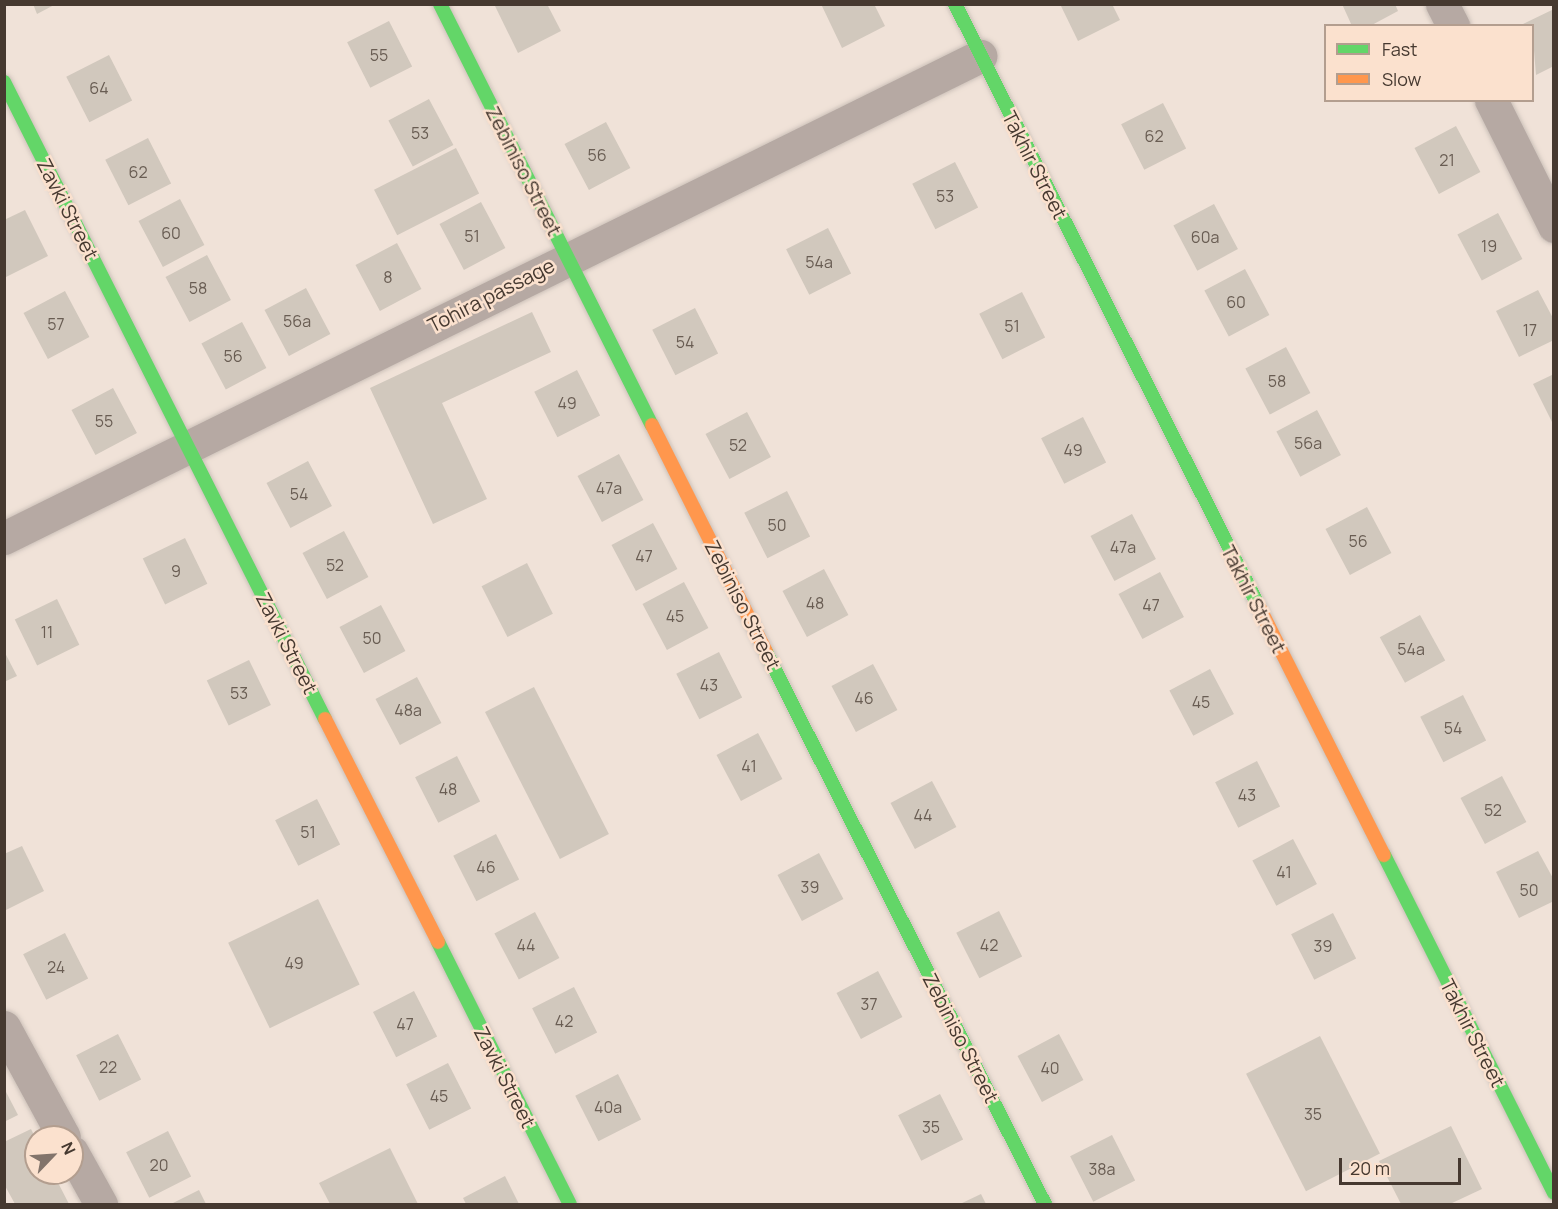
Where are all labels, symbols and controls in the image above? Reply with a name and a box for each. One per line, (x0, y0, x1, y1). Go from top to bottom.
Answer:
legend (1324, 24, 1534, 102)
text: Fast (1382, 37, 1417, 61)
house number: 55 (370, 45, 388, 65)
text: Slow (1382, 67, 1421, 91)
house number: 64 (89, 78, 109, 98)
street label: Zebiniso Street (481, 102, 567, 240)
street label: Takhir Street (998, 107, 1072, 223)
house number: 53 (411, 123, 429, 143)
house number: 62 (1144, 126, 1164, 146)
house number: 56 (587, 145, 607, 165)
house number: 21 (1439, 150, 1455, 170)
street label: Zavki Street (32, 154, 104, 264)
house number: 62 (128, 162, 148, 182)
house number: 53 (936, 186, 954, 206)
house number: 60 (161, 223, 181, 243)
house number: 51 (464, 226, 480, 246)
house number: 60a (1191, 227, 1219, 247)
house number: 19 (1481, 236, 1497, 256)
house number: 54a (805, 252, 833, 272)
street label: Tohira passage (424, 253, 558, 337)
house number: 8 (383, 267, 393, 287)
house number: 58 (189, 278, 207, 298)
house number: 60 (1226, 292, 1246, 312)
house number: 56a (283, 311, 311, 331)
house number: 57 (47, 314, 65, 334)
house number: 51 (1004, 316, 1020, 336)
house number: 17 (1523, 320, 1537, 340)
house number: 54 (676, 332, 694, 352)
house number: 56 (223, 346, 243, 366)
house number: 58 (1268, 371, 1286, 391)
house number: 49 (557, 393, 577, 413)
house number: 55 (95, 411, 113, 431)
house number: 56a (1294, 433, 1322, 453)
house number: 52 (729, 435, 747, 455)
house number: 49 (1063, 440, 1083, 460)
house number: 47a (596, 478, 622, 498)
house number: 54 (290, 484, 308, 504)
house number: 50 (768, 515, 786, 535)
house number: 56 (1348, 531, 1368, 551)
street label: Zebiniso Street (700, 536, 786, 674)
house number: 47a (1110, 537, 1136, 557)
street label: Takhir Street (1217, 541, 1291, 657)
house number: 47 (635, 546, 653, 566)
house number: 52 (326, 555, 344, 575)
house number: 9 (171, 561, 181, 581)
street label: Zavki Street (251, 588, 323, 698)
house number: 48 (806, 593, 824, 613)
house number: 47 (1142, 595, 1160, 615)
house number: 45 (666, 606, 684, 626)
house number: 11 (41, 622, 53, 642)
house number: 50 (363, 628, 381, 648)
house number: 54a (1397, 639, 1425, 659)
house number: 43 (700, 675, 718, 695)
house number: 53 (230, 683, 248, 703)
house number: 46 (854, 688, 874, 708)
house number: 45 (1192, 692, 1210, 712)
house number: 48a (394, 700, 422, 720)
house number: 54 (1444, 718, 1462, 738)
house number: 41 (741, 756, 757, 776)
house number: 48 (439, 779, 457, 799)
house number: 43 (1238, 785, 1256, 805)
house number: 52 (1484, 800, 1502, 820)
house number: 44 (913, 805, 933, 825)
house number: 51 (300, 822, 316, 842)
house number: 46 (476, 857, 496, 877)
house number: 41 (1276, 862, 1292, 882)
house number: 39 (801, 877, 819, 897)
house number: 50 (1520, 880, 1538, 900)
house number: 44 (516, 935, 536, 955)
house number: 42 (980, 935, 998, 955)
house number: 39 (1314, 936, 1332, 956)
house number: 49 (284, 953, 304, 973)
house number: 24 (47, 957, 65, 977)
street label: Zebiniso Street (918, 969, 1004, 1107)
street label: Takhir Street (1436, 975, 1510, 1091)
house number: 37 (861, 994, 877, 1014)
house number: 42 (555, 1011, 573, 1031)
house number: 47 (396, 1014, 414, 1034)
street label: Zavki Street (469, 1022, 541, 1132)
house number: 22 (99, 1057, 117, 1077)
house number: 40 (1040, 1058, 1060, 1078)
house number: 45 (430, 1086, 448, 1106)
house number: 40a (594, 1097, 622, 1117)
house number: 35 (1304, 1104, 1322, 1124)
house number: 35 (922, 1117, 940, 1137)
north arrow (24, 1125, 84, 1185)
text: N (56, 1138, 81, 1158)
scale bar (1342, 1146, 1464, 1184)
house number: 20 (150, 1155, 168, 1175)
text: 20 m (1350, 1156, 1390, 1180)
house number: 38a (1088, 1159, 1116, 1179)

